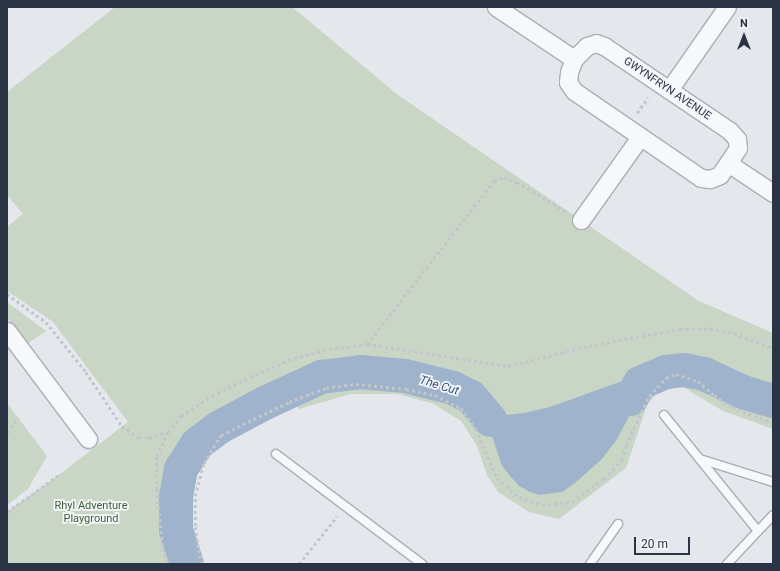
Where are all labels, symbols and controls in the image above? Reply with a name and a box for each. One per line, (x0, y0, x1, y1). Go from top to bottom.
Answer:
north arrow (724, 16, 764, 56)
text: N (740, 17, 748, 30)
street label: GWYNFRYN AVENUE (621, 55, 713, 123)
water label: The Cut (418, 373, 460, 399)
park label: Rhyl Adventure Playground (54, 500, 128, 526)
scale bar (636, 529, 692, 555)
text: 20 m (641, 537, 668, 551)

